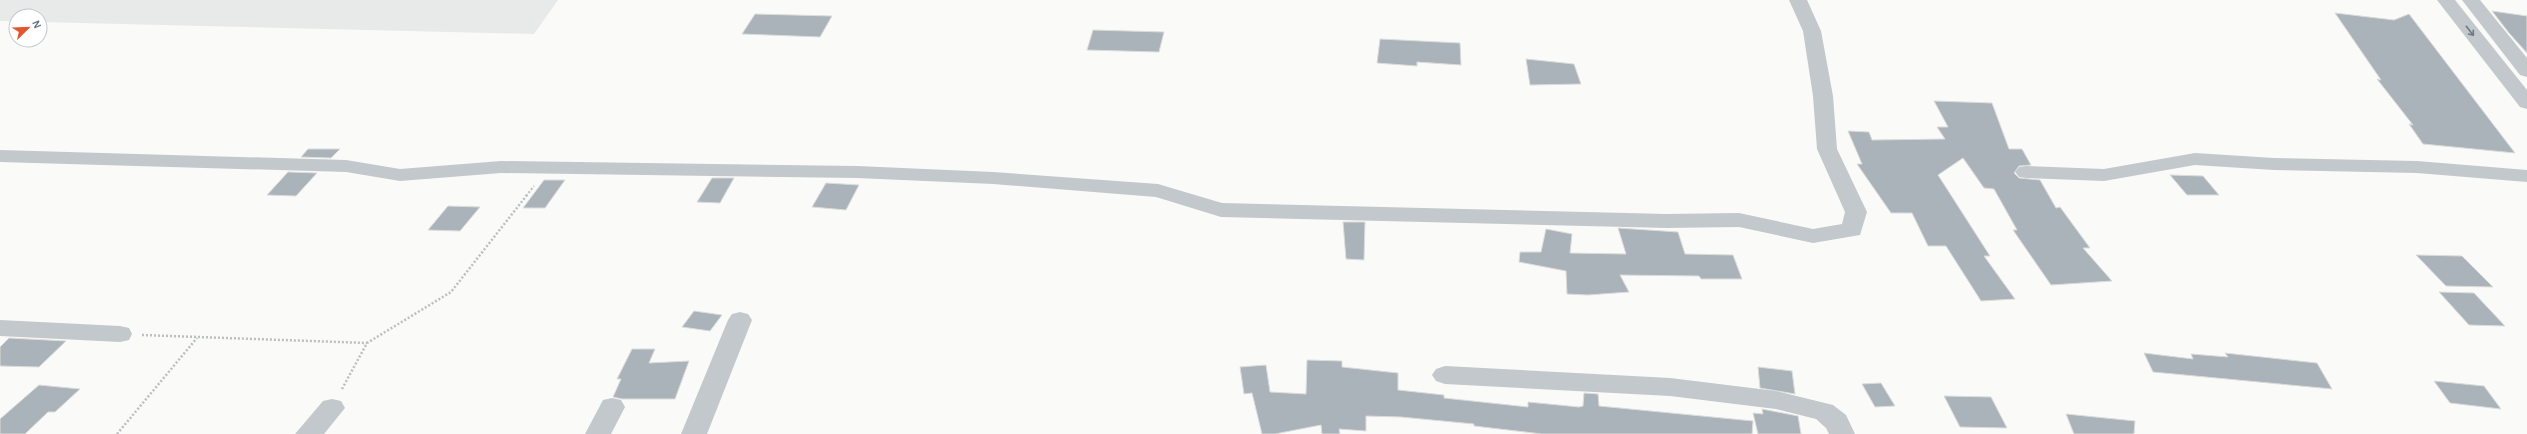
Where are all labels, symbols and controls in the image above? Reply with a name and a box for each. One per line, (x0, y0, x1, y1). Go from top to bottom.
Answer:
north arrow (8, 8, 48, 48)
text: N (30, 19, 43, 30)
one-way arrow (2466, 25, 2474, 36)

